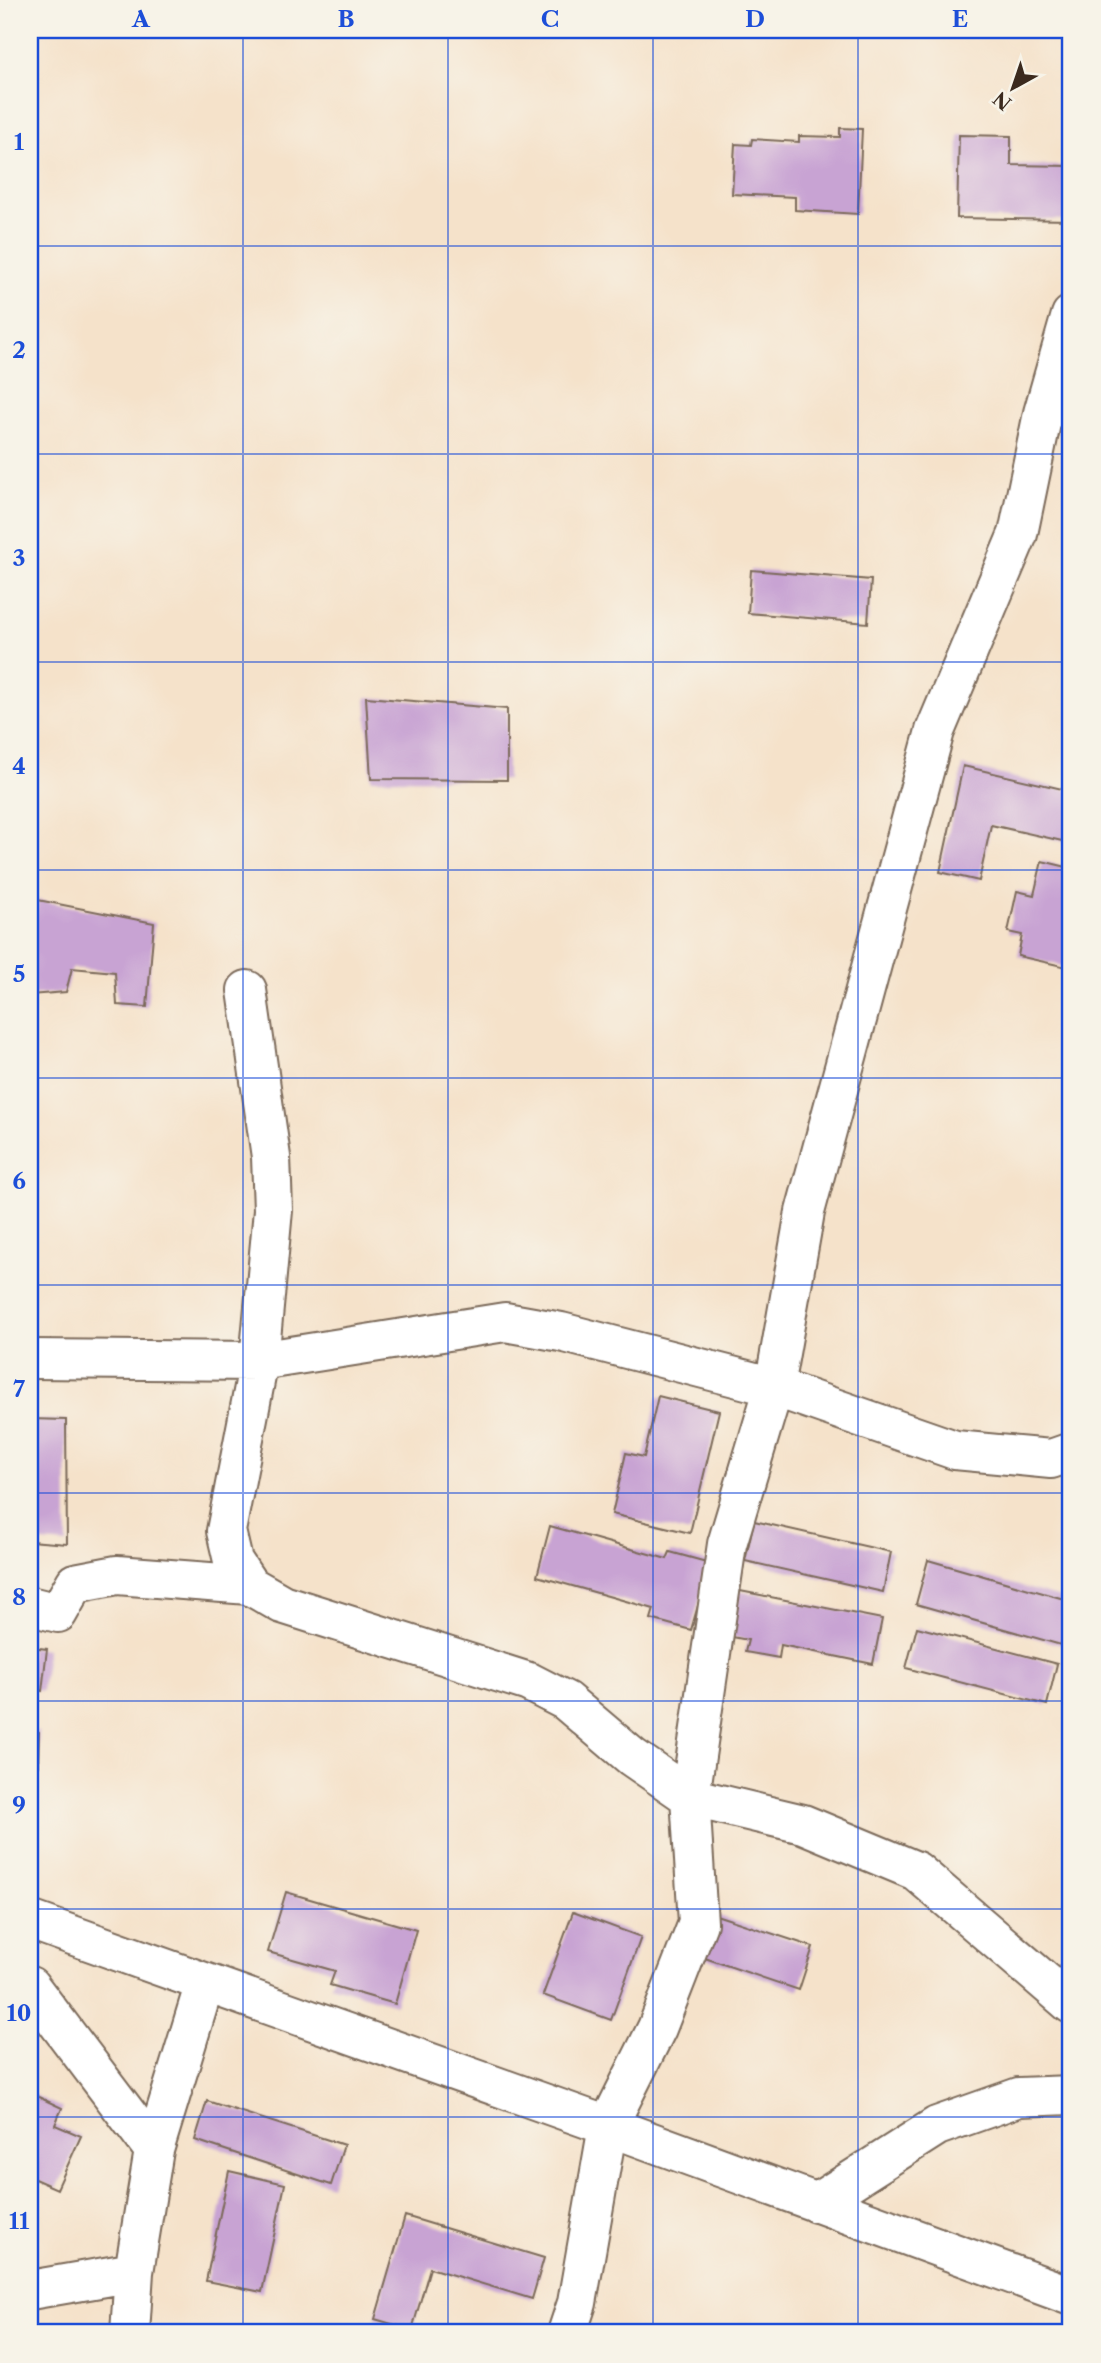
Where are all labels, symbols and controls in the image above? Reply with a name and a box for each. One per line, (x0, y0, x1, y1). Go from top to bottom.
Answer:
text: A (131, 5, 151, 33)
text: B (337, 5, 355, 33)
text: C (541, 5, 559, 33)
text: D (745, 5, 765, 33)
text: E (952, 5, 968, 33)
north arrow (978, 52, 1048, 122)
text: N (989, 87, 1016, 115)
text: 1 (14, 128, 25, 156)
text: 2 (12, 336, 26, 364)
text: 3 (13, 544, 26, 572)
text: 4 (12, 752, 26, 780)
text: 5 (13, 960, 25, 988)
text: 6 (12, 1167, 26, 1195)
text: 7 (13, 1375, 25, 1403)
text: 8 (12, 1583, 26, 1611)
text: 9 (12, 1791, 26, 1819)
text: 10 (7, 1999, 31, 2027)
text: 11 (9, 2207, 30, 2235)

